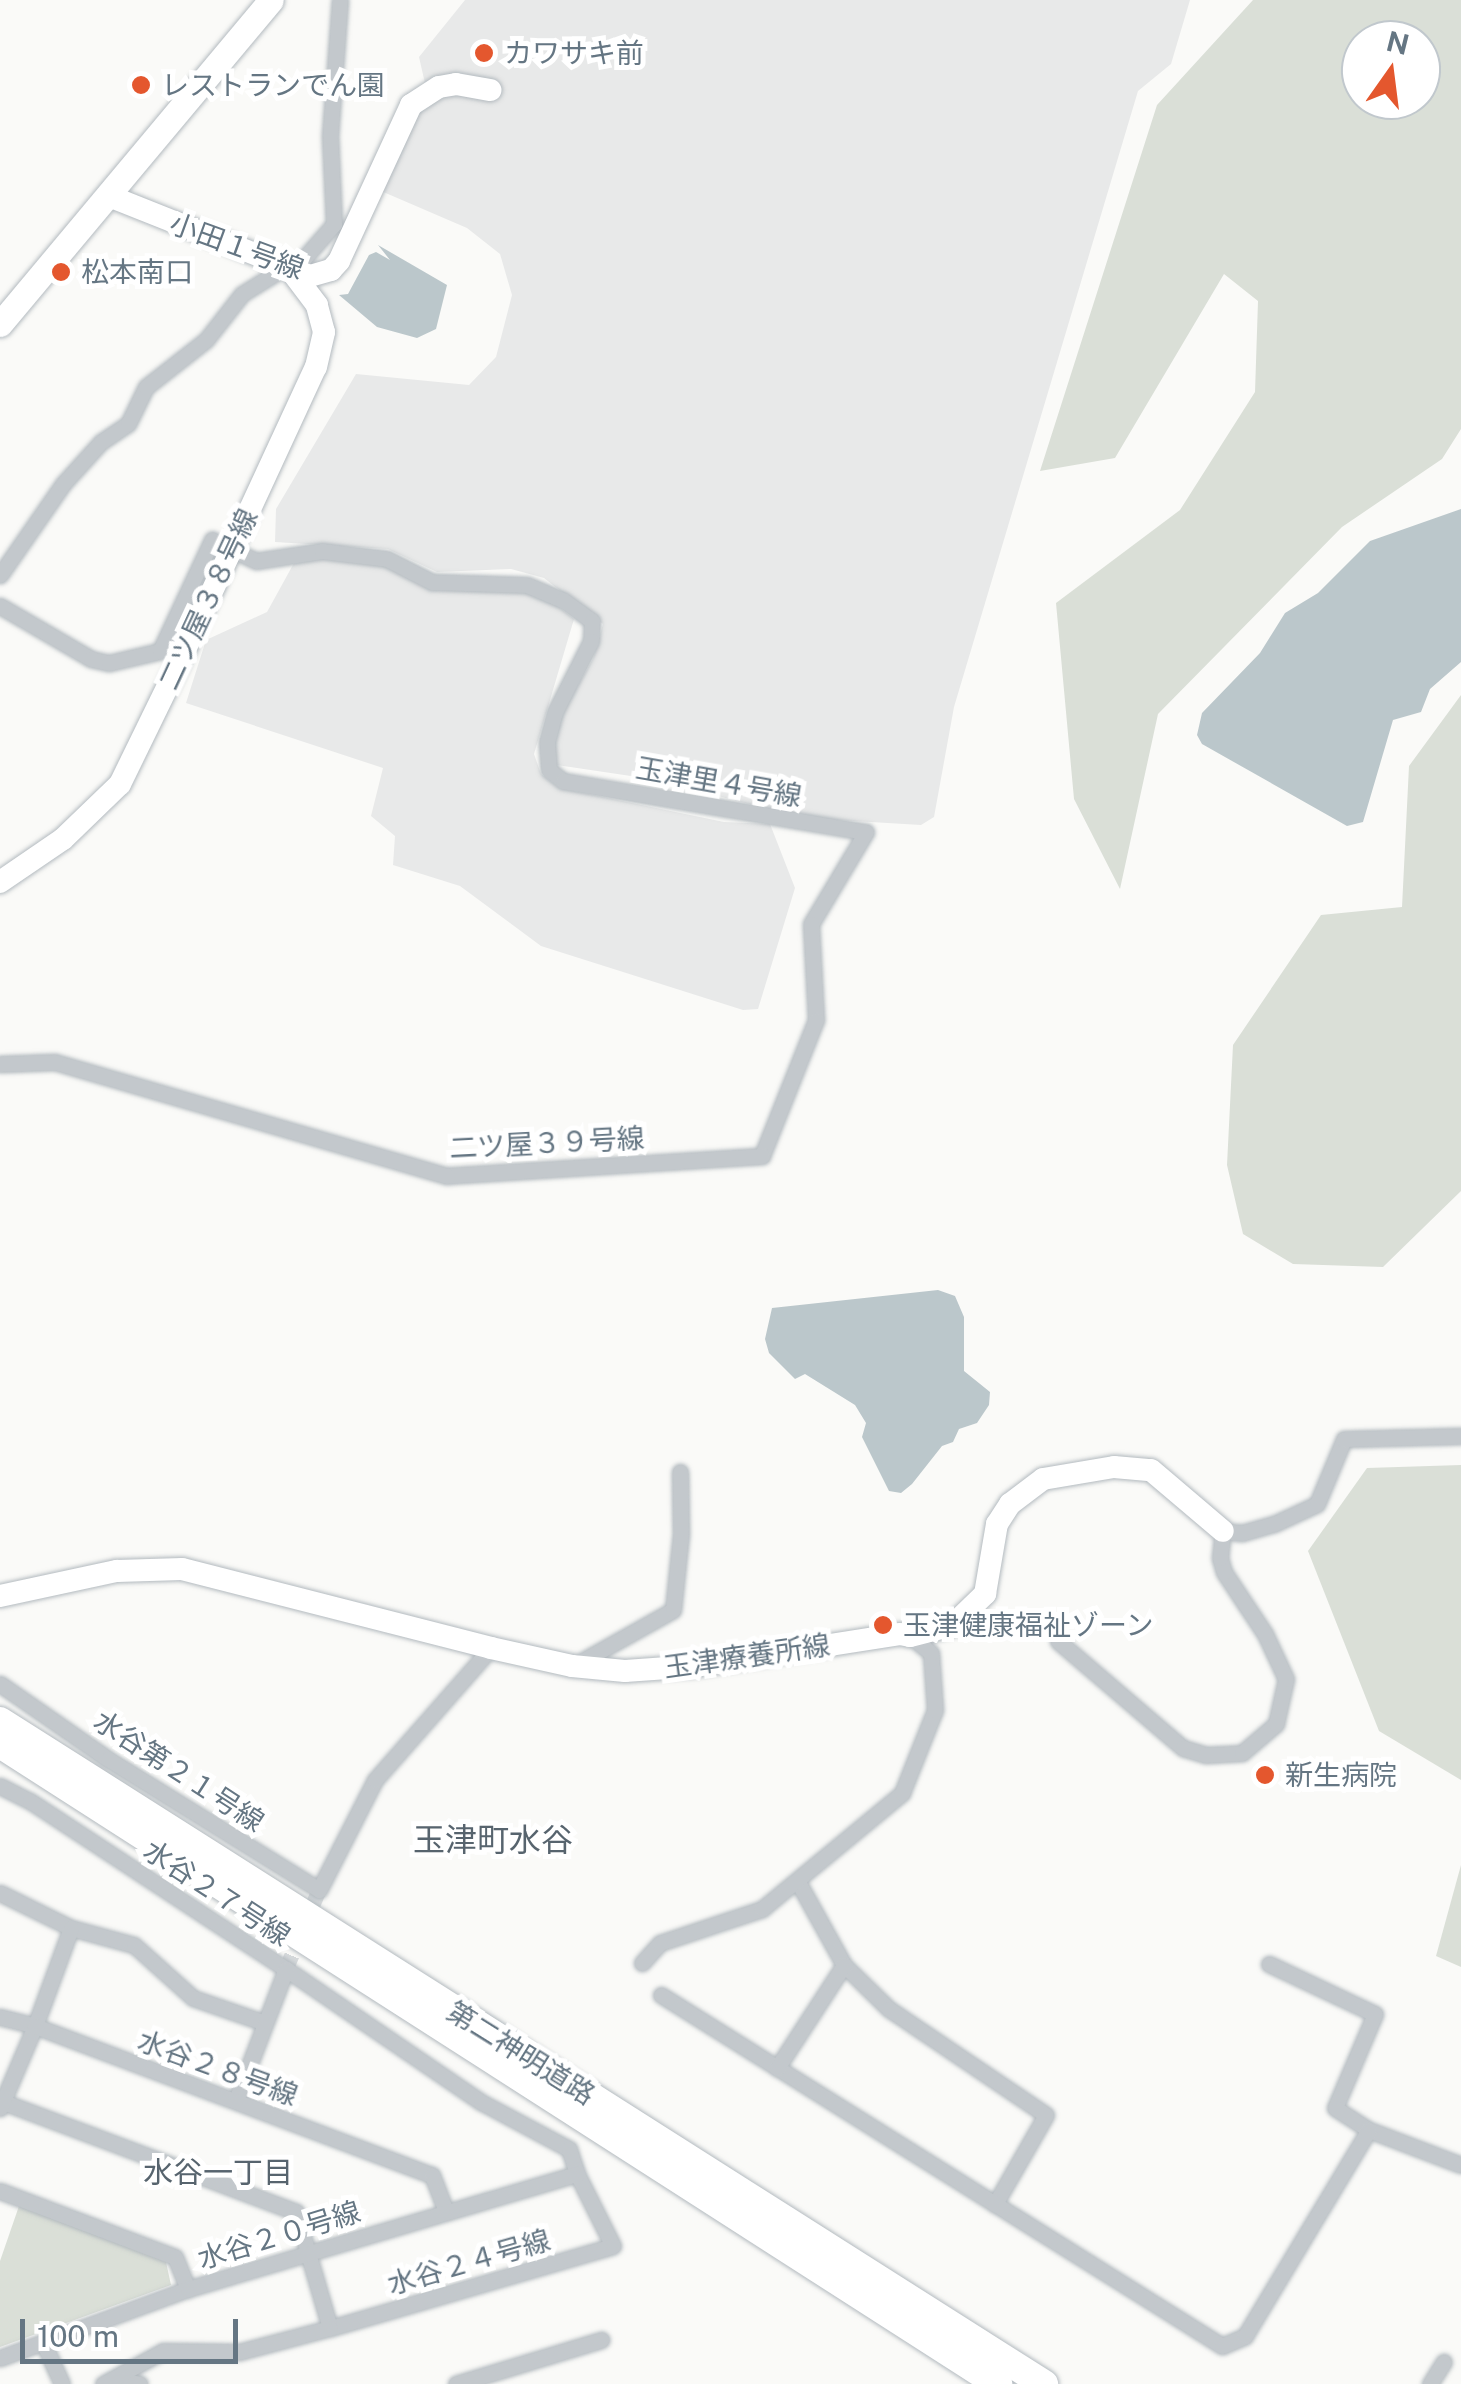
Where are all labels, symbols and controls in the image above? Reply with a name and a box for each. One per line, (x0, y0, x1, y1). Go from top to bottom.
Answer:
north arrow (1341, 20, 1441, 120)
text: N (1383, 24, 1413, 61)
place label: カワサキ前 (504, 36, 644, 70)
marker: カワサキ前 (473, 42, 495, 64)
place label: レストランでん園 (161, 68, 385, 102)
marker: レストランでん園 (130, 74, 152, 96)
street label: 小田１号線 (165, 206, 309, 286)
place label: 松本南口 (81, 255, 193, 289)
marker: 松本南口 (50, 261, 72, 283)
street label: 二ツ屋３８号線 (151, 503, 265, 695)
street label: 玉津里４号線 (633, 751, 805, 813)
street label: 二ツ屋３９号線 (448, 1121, 646, 1165)
place label: 玉津健康福祉ゾーン (903, 1608, 1155, 1642)
marker: 玉津健康福祉ゾーン (872, 1614, 894, 1636)
street label: 玉津療養所線 (661, 1628, 833, 1684)
street label: 水谷第２１号線 (88, 1704, 270, 1838)
place label: 新生病院 (1285, 1758, 1397, 1792)
marker: 新生病院 (1254, 1764, 1276, 1786)
district label: 玉津町水谷 (413, 1821, 573, 1859)
street label: 水谷２７号線 (137, 1833, 297, 1953)
street label: 第二神明道路 (441, 1994, 601, 2112)
street label: 水谷２８号線 (133, 2023, 303, 2113)
district label: 水谷一丁目 (143, 2154, 293, 2190)
street label: 水谷２０号線 (194, 2194, 364, 2276)
street label: 水谷２４号線 (384, 2223, 554, 2301)
scale bar (25, 2299, 242, 2361)
text: 100 m (37, 2318, 119, 2354)

